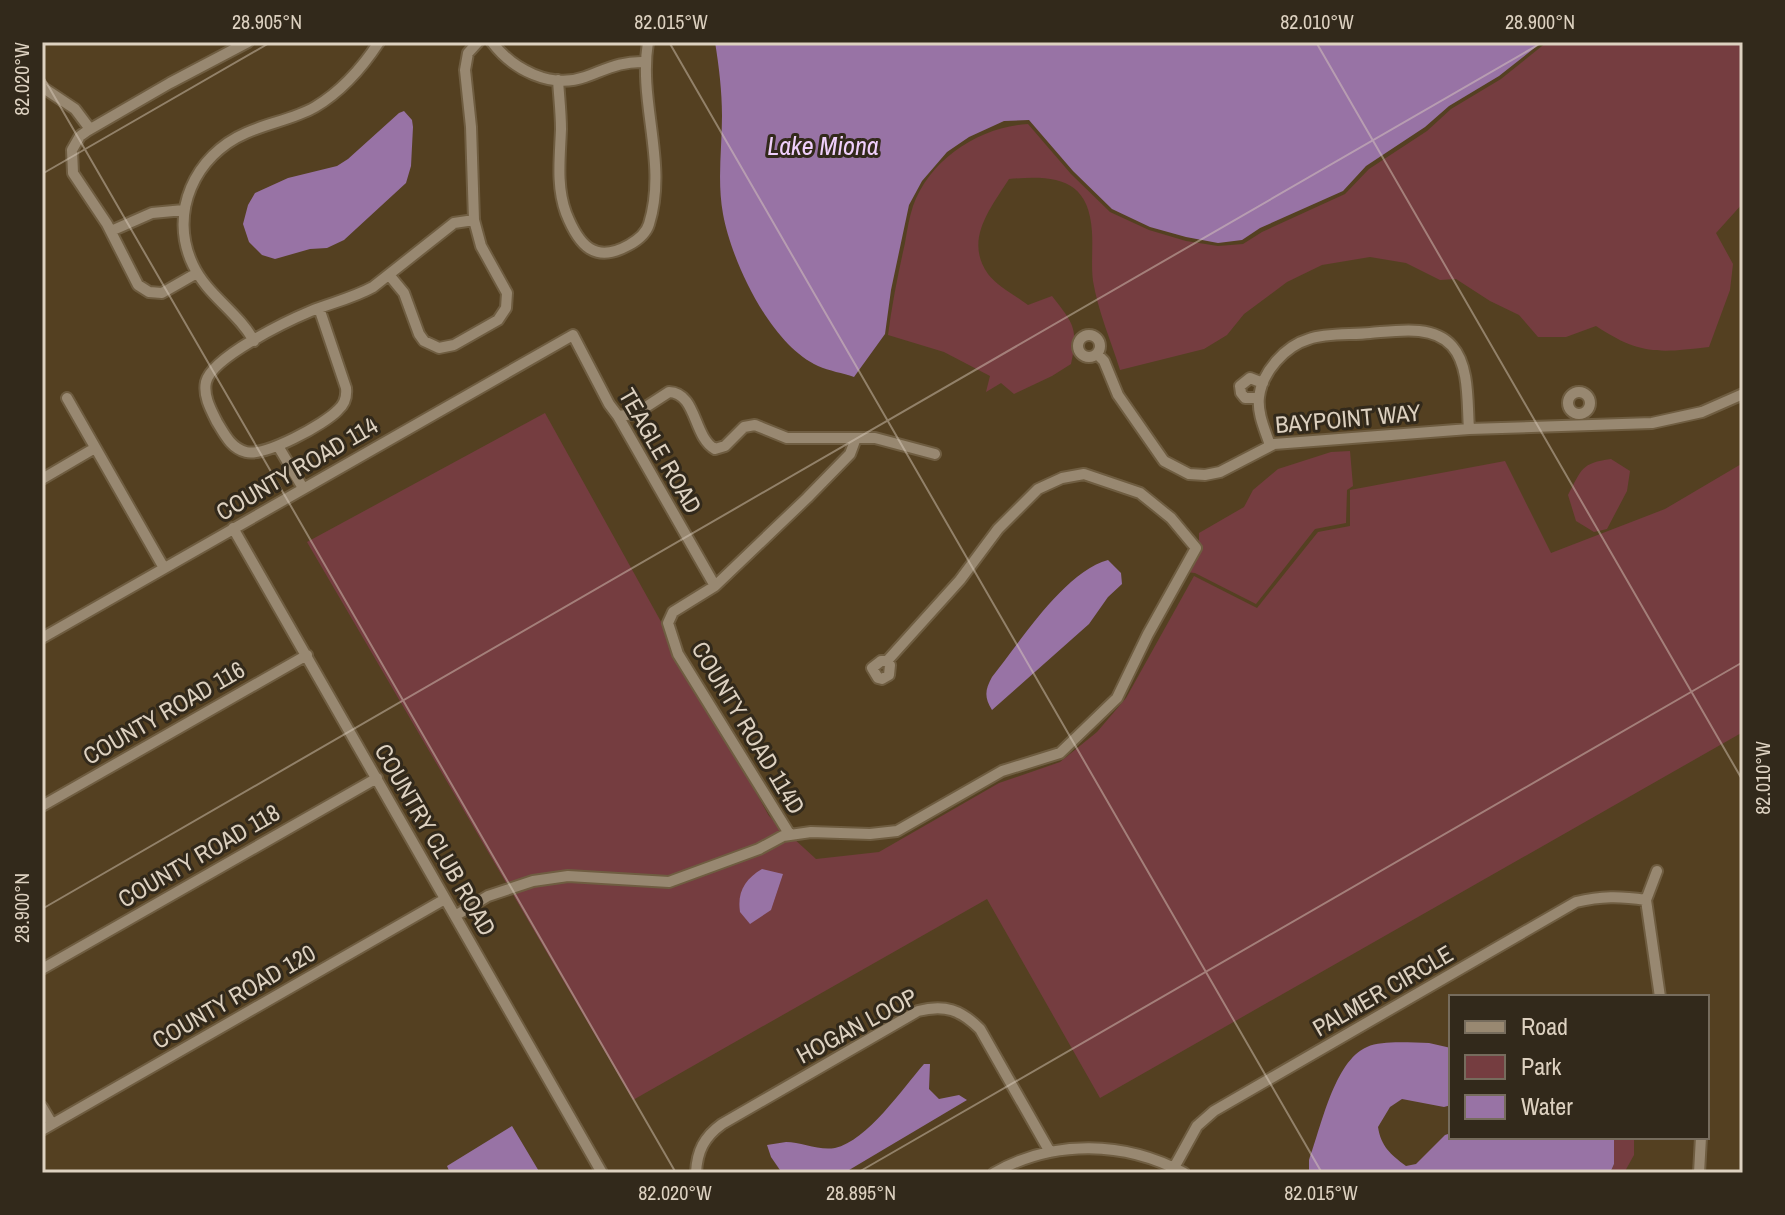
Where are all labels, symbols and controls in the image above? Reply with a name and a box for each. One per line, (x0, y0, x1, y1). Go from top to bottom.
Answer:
text: 28.905°N (232, 8, 302, 35)
text: 82.015°W (634, 8, 708, 35)
text: 82.010°W (1280, 8, 1354, 35)
text: 28.900°N (1505, 8, 1575, 35)
text: 82.020°W (8, 42, 35, 116)
water label: Lake Miona (767, 128, 879, 163)
street label: TEAGLE ROAD (612, 382, 710, 519)
street label: BAYPOINT WAY (1274, 396, 1422, 440)
street label: COUNTY ROAD 114 (210, 409, 383, 527)
street label: COUNTY ROAD 114D (685, 635, 813, 820)
street label: COUNTY ROAD 116 (77, 653, 250, 771)
street label: COUNTRY CLUB ROAD (368, 738, 504, 941)
text: 82.010°W (1749, 741, 1776, 815)
street label: COUNTY ROAD 118 (112, 796, 285, 914)
text: 28.900°N (8, 873, 35, 943)
street label: COUNTY ROAD 120 (146, 936, 321, 1056)
street label: PALMER CIRCLE (1306, 937, 1459, 1043)
street label: HOGAN LOOP (791, 980, 922, 1070)
legend (1449, 995, 1709, 1139)
text: Road (1521, 1010, 1568, 1042)
text: Park (1521, 1050, 1562, 1082)
text: Water (1521, 1090, 1573, 1122)
text: 82.020°W (638, 1179, 712, 1206)
text: 28.895°N (826, 1179, 896, 1206)
text: 82.015°W (1284, 1179, 1358, 1206)

